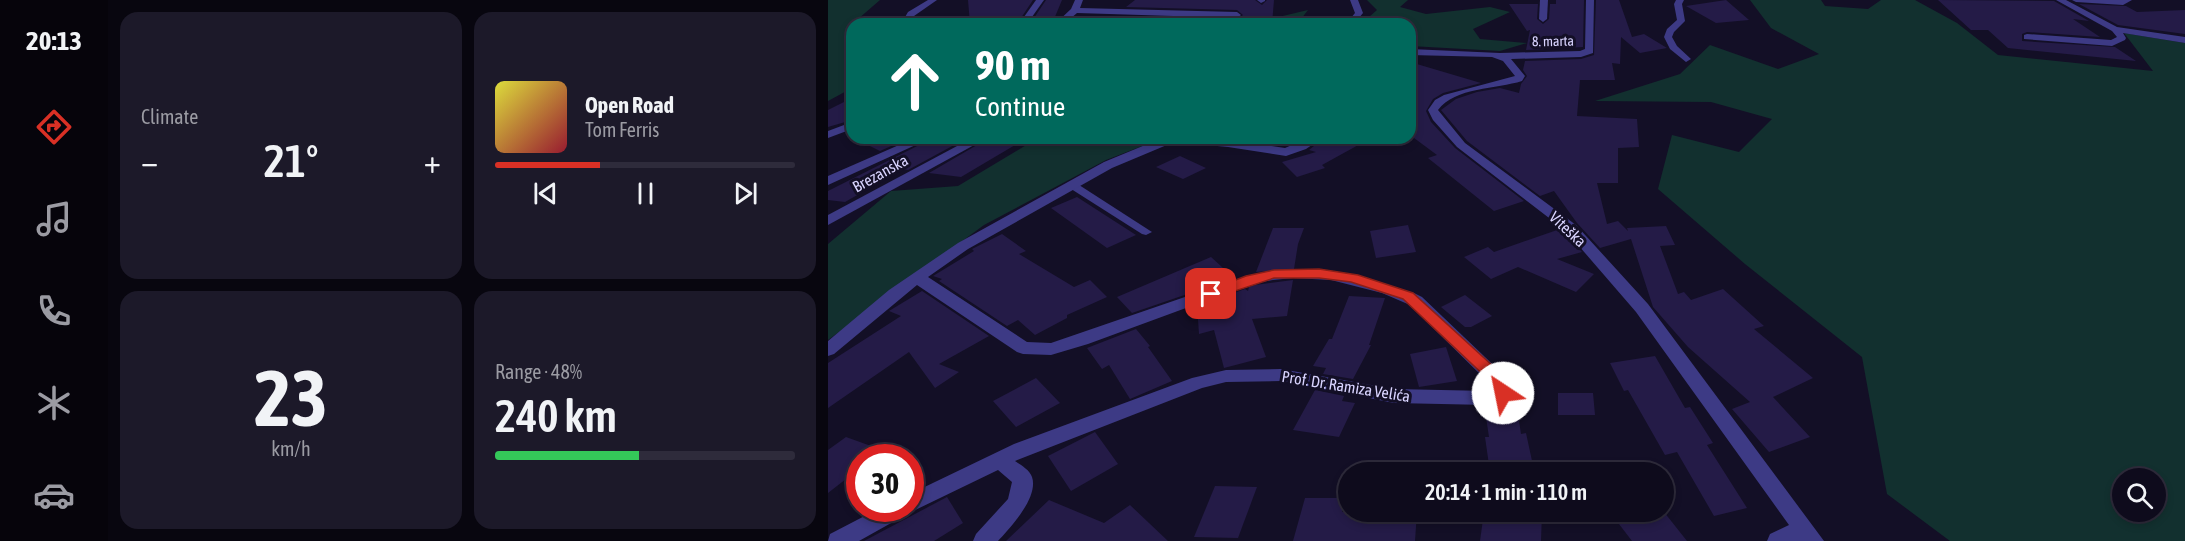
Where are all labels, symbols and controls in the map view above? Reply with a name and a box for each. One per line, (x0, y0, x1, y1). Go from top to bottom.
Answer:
text: 20:13 (26, 25, 82, 56)
street label: 8. marta (1532, 33, 1574, 49)
text: 90 m (975, 41, 1050, 89)
icon: ahead (876, 42, 954, 120)
text: Continue (975, 91, 1065, 122)
text: Open Road (585, 92, 674, 118)
text: Climate (141, 105, 198, 128)
icon: directions (33, 106, 75, 148)
text: Tom Ferris (585, 118, 659, 141)
text: 21° (264, 135, 318, 187)
text: − (141, 142, 158, 180)
text: + (424, 142, 441, 180)
street label: Brezanska (849, 150, 911, 196)
icon: previous (529, 177, 562, 210)
icon: pause (629, 177, 662, 210)
icon: next (729, 177, 762, 210)
icon: music (33, 198, 75, 240)
street label: Viteška (1546, 208, 1590, 250)
pin (1185, 268, 1236, 319)
icon: arrive (1194, 277, 1227, 310)
icon: phone (33, 290, 75, 332)
text: 23 (254, 353, 328, 443)
text: Range · 48% (495, 360, 582, 383)
position arrow (1471, 361, 1535, 425)
street label: Prof. Dr. Ramiza Velića (1281, 367, 1411, 405)
icon: climate (33, 382, 75, 424)
text: 240 km (495, 390, 617, 442)
text: km/h (271, 437, 311, 460)
speed limit sign: 30 (846, 444, 924, 522)
map controls (2112, 468, 2166, 522)
button: search (2112, 468, 2166, 522)
icon: car (33, 474, 75, 516)
text: 20:14 · 1 min · 110 m (1425, 479, 1587, 505)

